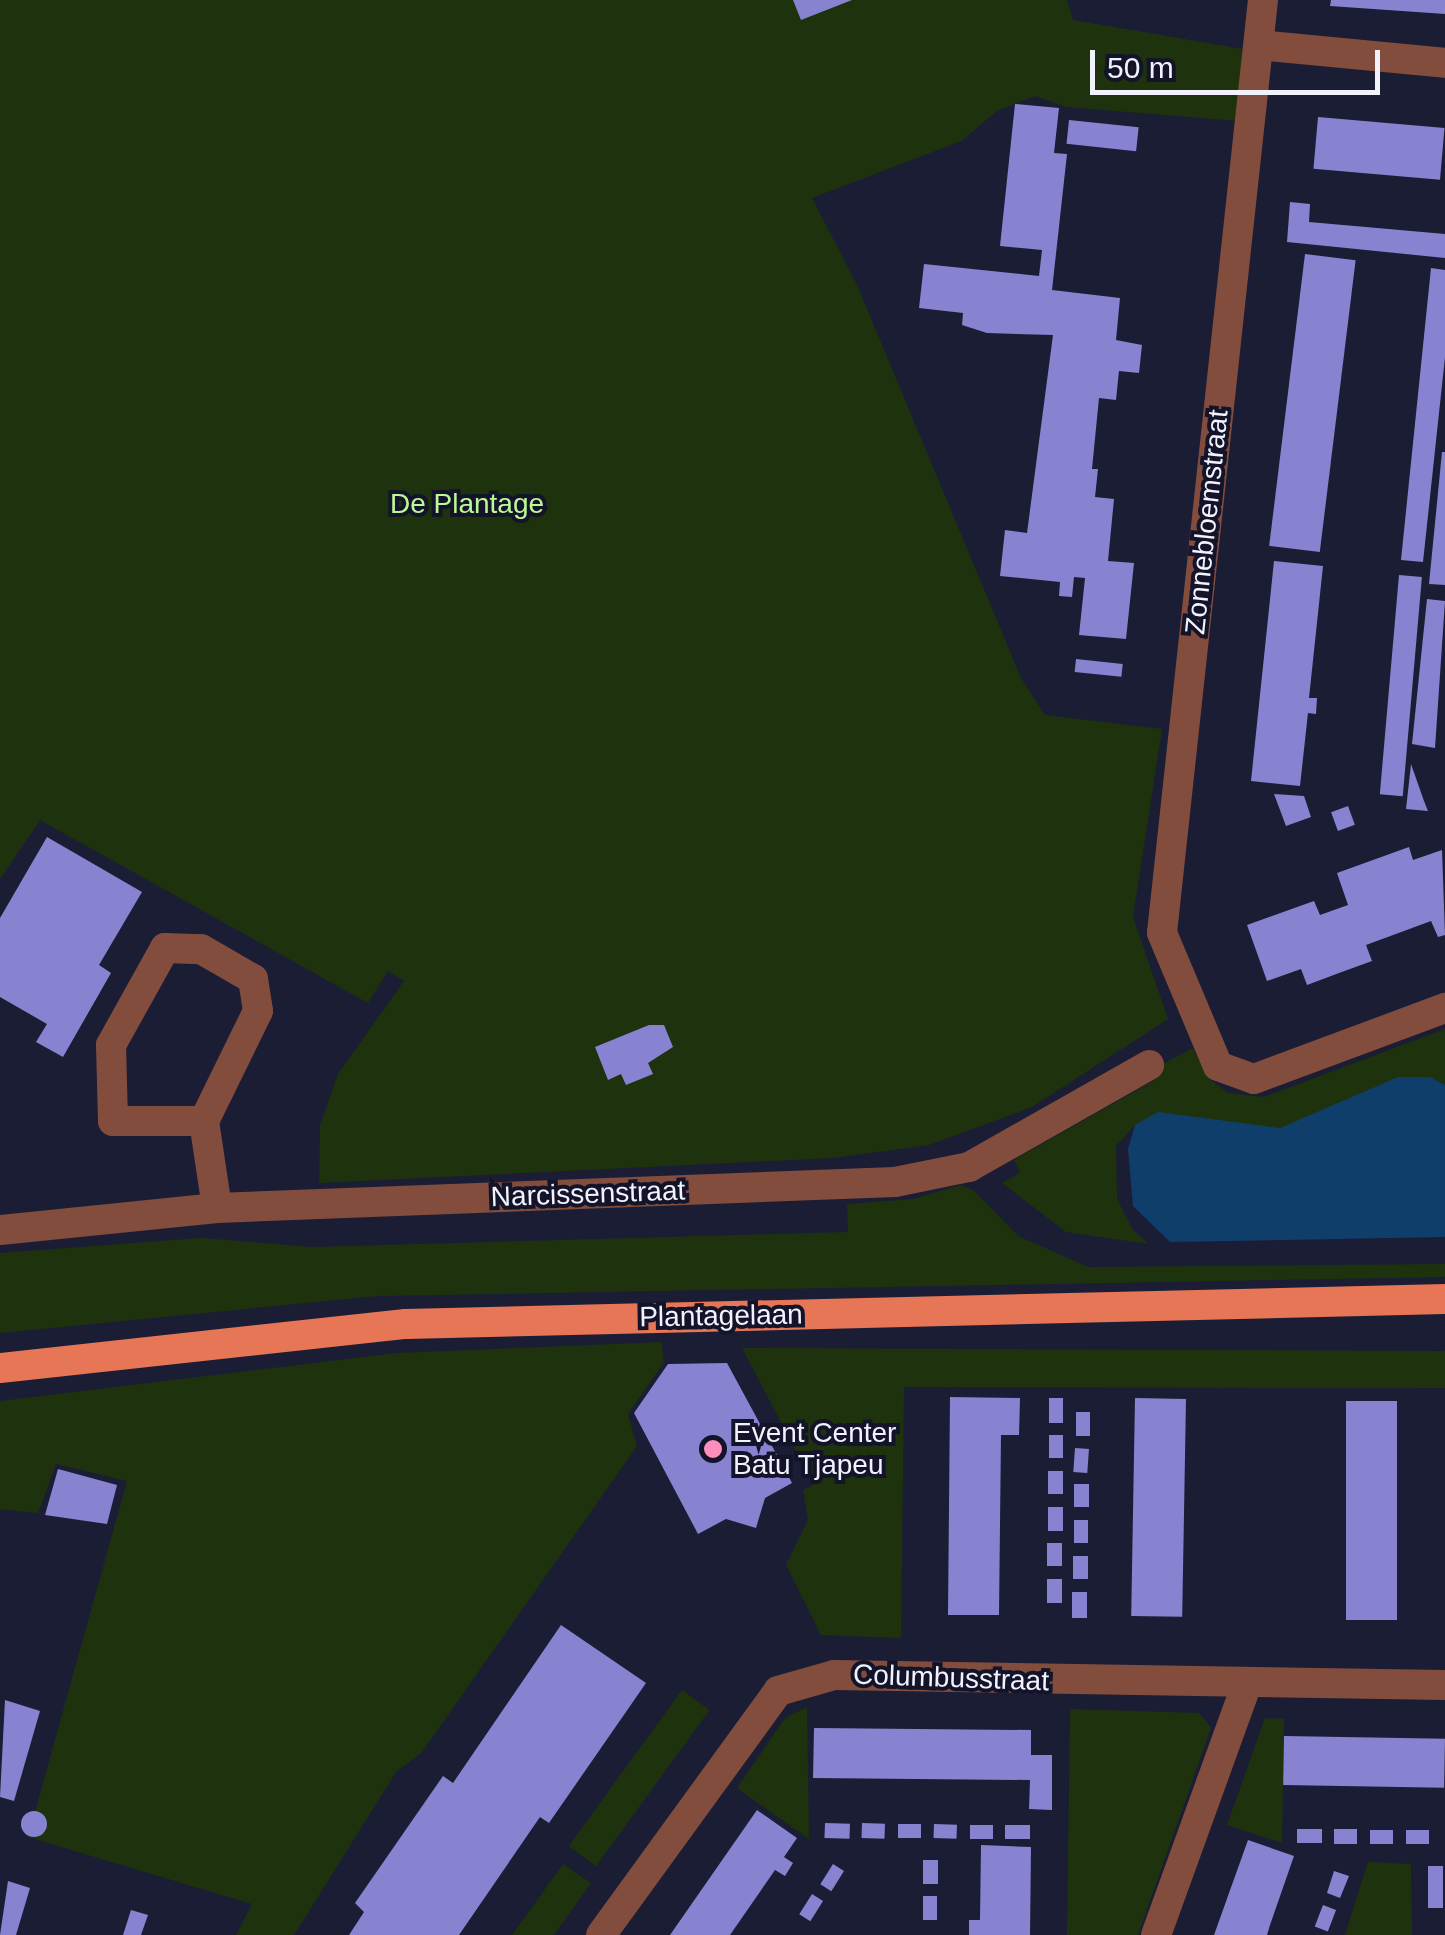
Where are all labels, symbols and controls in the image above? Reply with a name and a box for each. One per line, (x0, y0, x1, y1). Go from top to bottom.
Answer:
scale bar (1095, 30, 1385, 92)
text: 50 m (1107, 51, 1174, 84)
street label: Zonnebloemstraat (1178, 408, 1236, 636)
park label: De Plantage (390, 487, 544, 521)
street label: Narcissenstraat (490, 1174, 686, 1214)
street label: Plantagelaan (639, 1298, 803, 1334)
place label: Event Center Batu Tjapeu (733, 1416, 896, 1482)
marker: Event Center Batu Tjapeu (702, 1438, 724, 1460)
street label: Columbusstraat (852, 1658, 1050, 1698)

